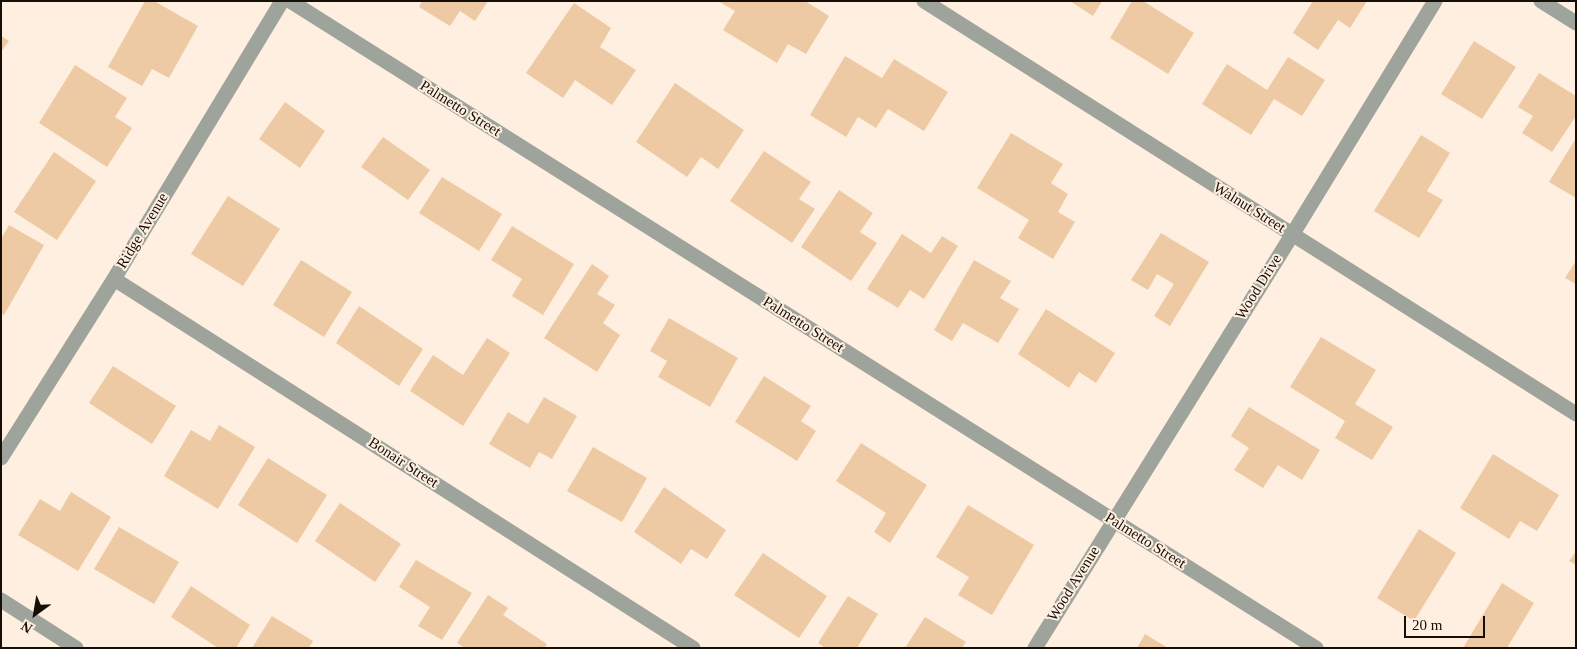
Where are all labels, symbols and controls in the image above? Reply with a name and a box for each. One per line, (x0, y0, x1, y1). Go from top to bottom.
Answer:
street label: Palmetto Street (416, 77, 504, 141)
street label: Walnut Street (1210, 179, 1288, 237)
street label: Ridge Avenue (113, 190, 173, 272)
street label: Wood Drive (1232, 251, 1286, 323)
street label: Palmetto Street (759, 293, 847, 357)
street label: Bonair Street (365, 434, 441, 492)
street label: Palmetto Street (1101, 509, 1189, 573)
street label: Wood Avenue (1044, 543, 1104, 625)
north arrow (10, 589, 60, 639)
scale bar (1407, 606, 1488, 638)
text: 20 m (1412, 617, 1442, 633)
text: N (19, 618, 35, 636)

